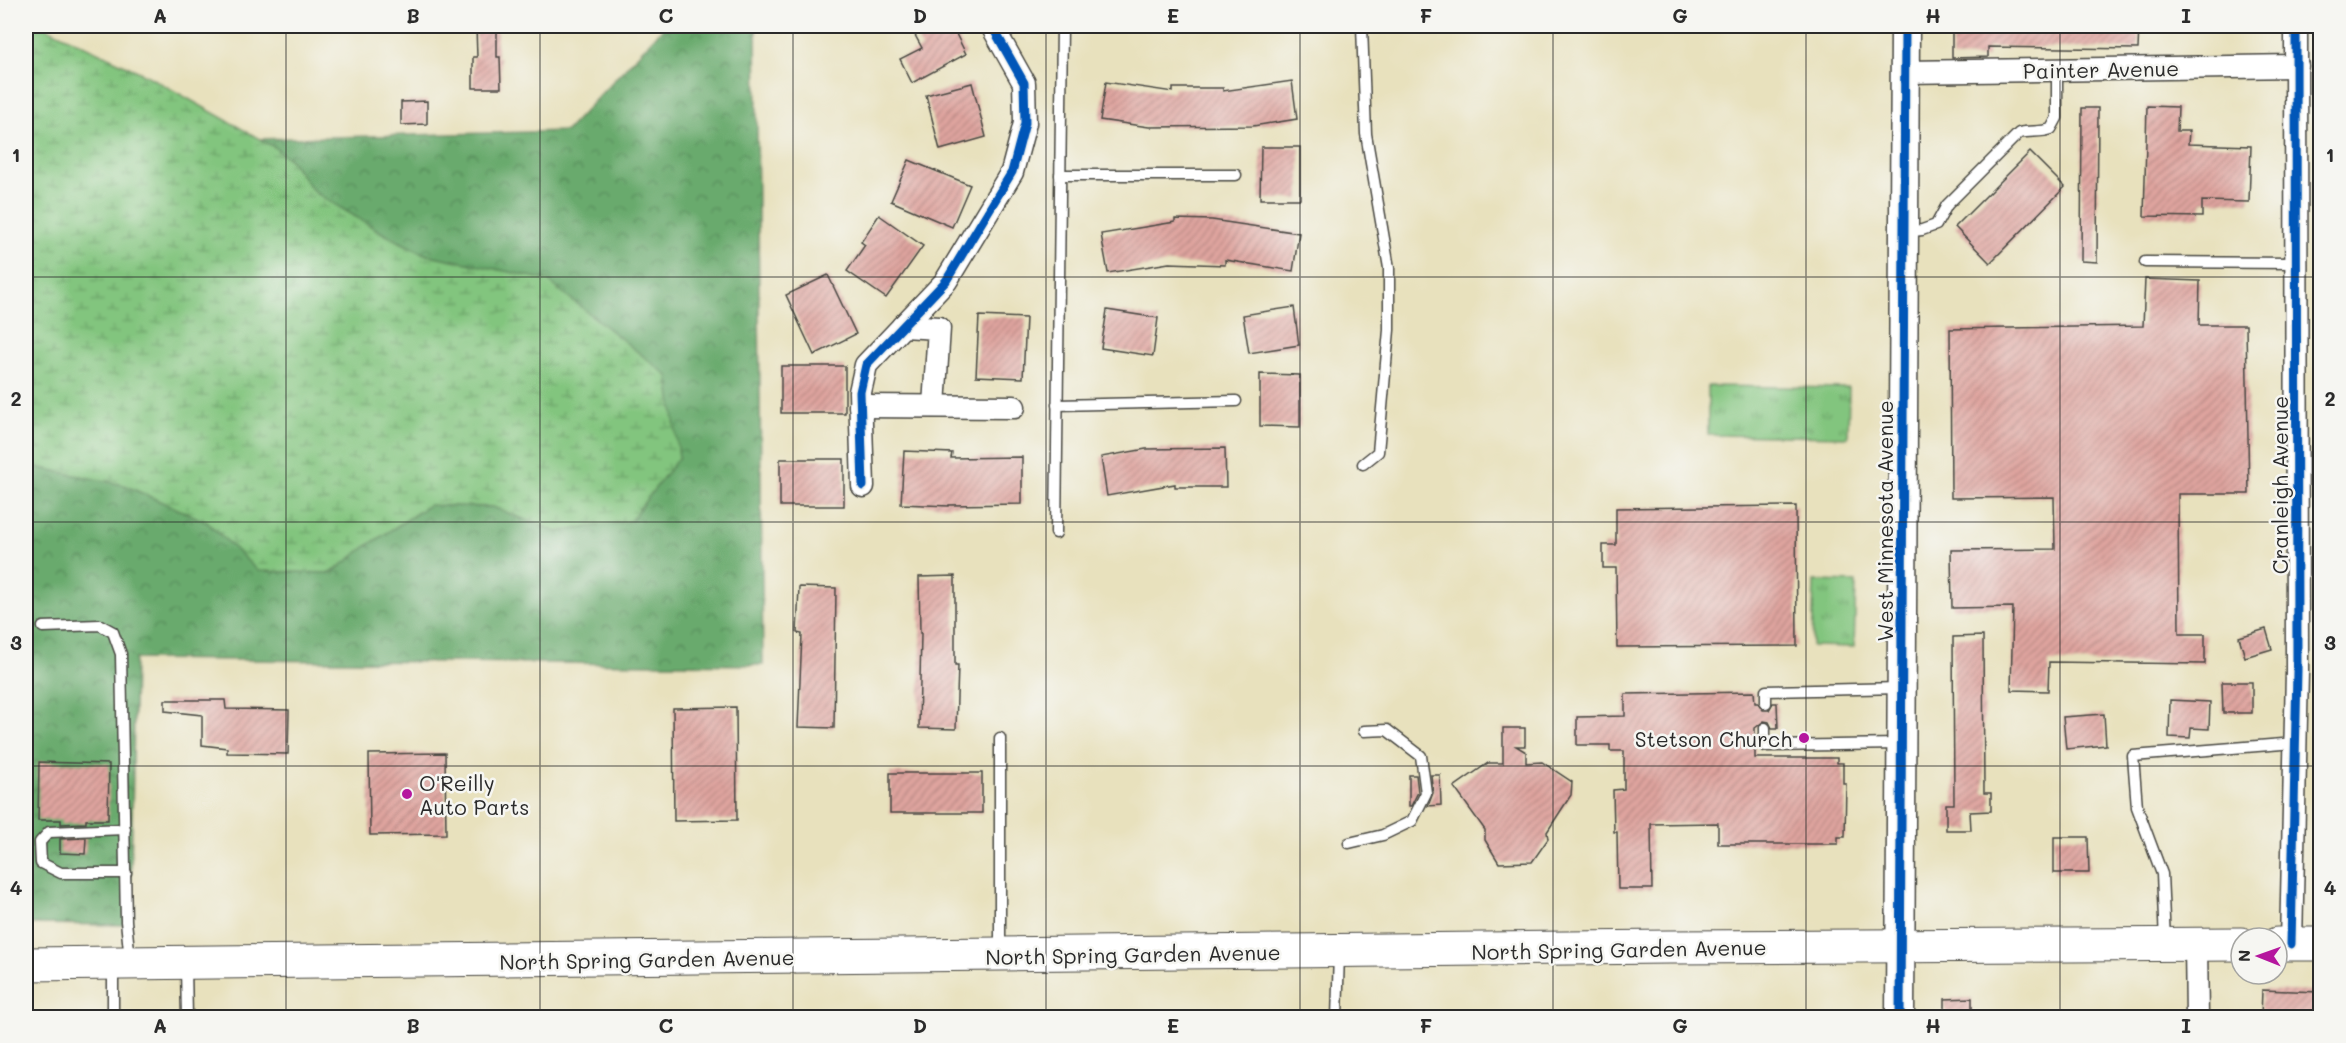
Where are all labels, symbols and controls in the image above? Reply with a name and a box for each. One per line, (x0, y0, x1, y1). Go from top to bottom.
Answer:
text: A (153, 2, 167, 28)
text: B (406, 2, 420, 28)
text: C (659, 2, 674, 28)
text: D (913, 2, 927, 28)
text: E (1167, 2, 1179, 28)
text: F (1420, 2, 1433, 28)
text: G (1672, 2, 1688, 28)
text: H (1925, 2, 1941, 28)
text: I (2181, 2, 2191, 28)
street label: Painter Avenue (2023, 54, 2179, 84)
text: 1 (12, 141, 20, 167)
text: 1 (2326, 141, 2334, 167)
text: 2 (10, 385, 22, 411)
text: 2 (2324, 385, 2336, 411)
street label: Cranleigh Avenue (2266, 396, 2293, 574)
street label: West Minnesota Avenue (1871, 400, 1898, 642)
text: 3 (10, 629, 22, 655)
text: 3 (2324, 629, 2336, 655)
place label: Stetson Church (1635, 725, 1792, 752)
marker: Stetson Church (1797, 731, 1811, 745)
place label: O'Reilly Auto Parts (419, 769, 529, 820)
marker: O'Reilly Auto Parts (400, 787, 414, 801)
text: 4 (10, 874, 23, 900)
text: 4 (2324, 874, 2337, 900)
north arrow (2229, 926, 2289, 986)
street label: North Spring Garden Avenue (1471, 933, 1767, 965)
street label: North Spring Garden Avenue (985, 938, 1281, 970)
street label: North Spring Garden Avenue (499, 943, 795, 975)
text: N (2233, 949, 2254, 962)
text: A (153, 1012, 167, 1038)
text: B (406, 1012, 420, 1038)
text: C (659, 1012, 674, 1038)
text: D (913, 1012, 927, 1038)
text: E (1167, 1012, 1179, 1038)
text: F (1420, 1012, 1433, 1038)
text: G (1672, 1012, 1688, 1038)
text: H (1925, 1012, 1941, 1038)
text: I (2181, 1012, 2191, 1038)

